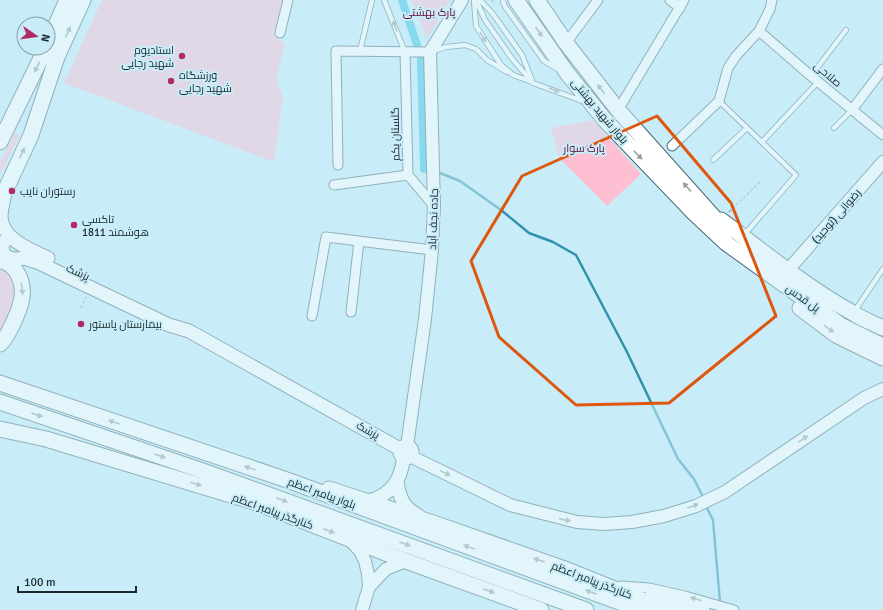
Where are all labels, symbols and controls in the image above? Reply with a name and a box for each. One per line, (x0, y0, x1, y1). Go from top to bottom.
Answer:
park label: پارک بهشتی (403, 6, 455, 19)
north arrow (16, 16, 56, 56)
one-way arrow (391, 19, 397, 31)
one-way arrow (65, 26, 71, 38)
one-way arrow (535, 27, 543, 37)
one-way arrow (479, 32, 487, 42)
text: N (38, 33, 52, 43)
place label: استادیوم شهید رجایی (121, 44, 174, 70)
marker: استادیوم شهید رجایی (177, 51, 187, 61)
street label: صلاحی (811, 59, 844, 90)
one-way arrow (34, 61, 40, 73)
place label: ورزشگاه شهید رجایی (179, 69, 232, 95)
marker: ورزشگاه شهید رجایی (166, 76, 176, 86)
street label: بلوار شهید بهشتی (568, 76, 631, 147)
one-way arrow (597, 84, 606, 95)
one-way arrow (548, 88, 560, 94)
street label: گلستان یکم (389, 107, 403, 161)
park label: پارک سوار (562, 142, 605, 155)
one-way arrow (19, 148, 25, 159)
one-way arrow (633, 150, 642, 160)
one-way arrow (682, 182, 691, 193)
place label: رستوران نایب (20, 185, 75, 198)
marker: رستوران نایب (7, 186, 17, 196)
street label: رضوانی (توحید) (809, 186, 864, 246)
street label: جاده نجف آباد (426, 188, 441, 250)
place label: تاکسی هوشمند 1811 (82, 213, 149, 239)
marker: تاکسی هوشمند 1811 (69, 220, 79, 230)
street label: پزشک (64, 261, 92, 284)
street label: پل قدس (783, 282, 822, 315)
one-way arrow (18, 283, 25, 295)
place label: بیمارستان پاستور (88, 318, 162, 331)
marker: بیمارستان پاستور (76, 319, 86, 329)
one-way arrow (824, 325, 834, 333)
one-way arrow (31, 412, 43, 418)
one-way arrow (107, 419, 119, 425)
street label: پزشک (354, 419, 382, 442)
one-way arrow (798, 435, 809, 443)
one-way arrow (154, 454, 166, 460)
one-way arrow (244, 465, 256, 471)
one-way arrow (439, 470, 450, 477)
street label: بلوار پیامبر اعظم (286, 475, 358, 513)
one-way arrow (190, 481, 202, 487)
street label: کنارگذر پیامبر اعظم (230, 491, 315, 533)
one-way arrow (277, 498, 289, 504)
one-way arrow (687, 503, 699, 509)
one-way arrow (559, 517, 572, 523)
one-way arrow (324, 529, 336, 535)
one-way arrow (399, 542, 411, 548)
one-way arrow (463, 544, 475, 550)
one-way arrow (533, 557, 545, 563)
street label: کنارگذر پیامبر اعظم (549, 559, 634, 603)
scale bar (18, 568, 136, 594)
text: 100 m (24, 575, 56, 590)
one-way arrow (585, 588, 597, 594)
one-way arrow (484, 589, 496, 595)
one-way arrow (690, 596, 702, 602)

